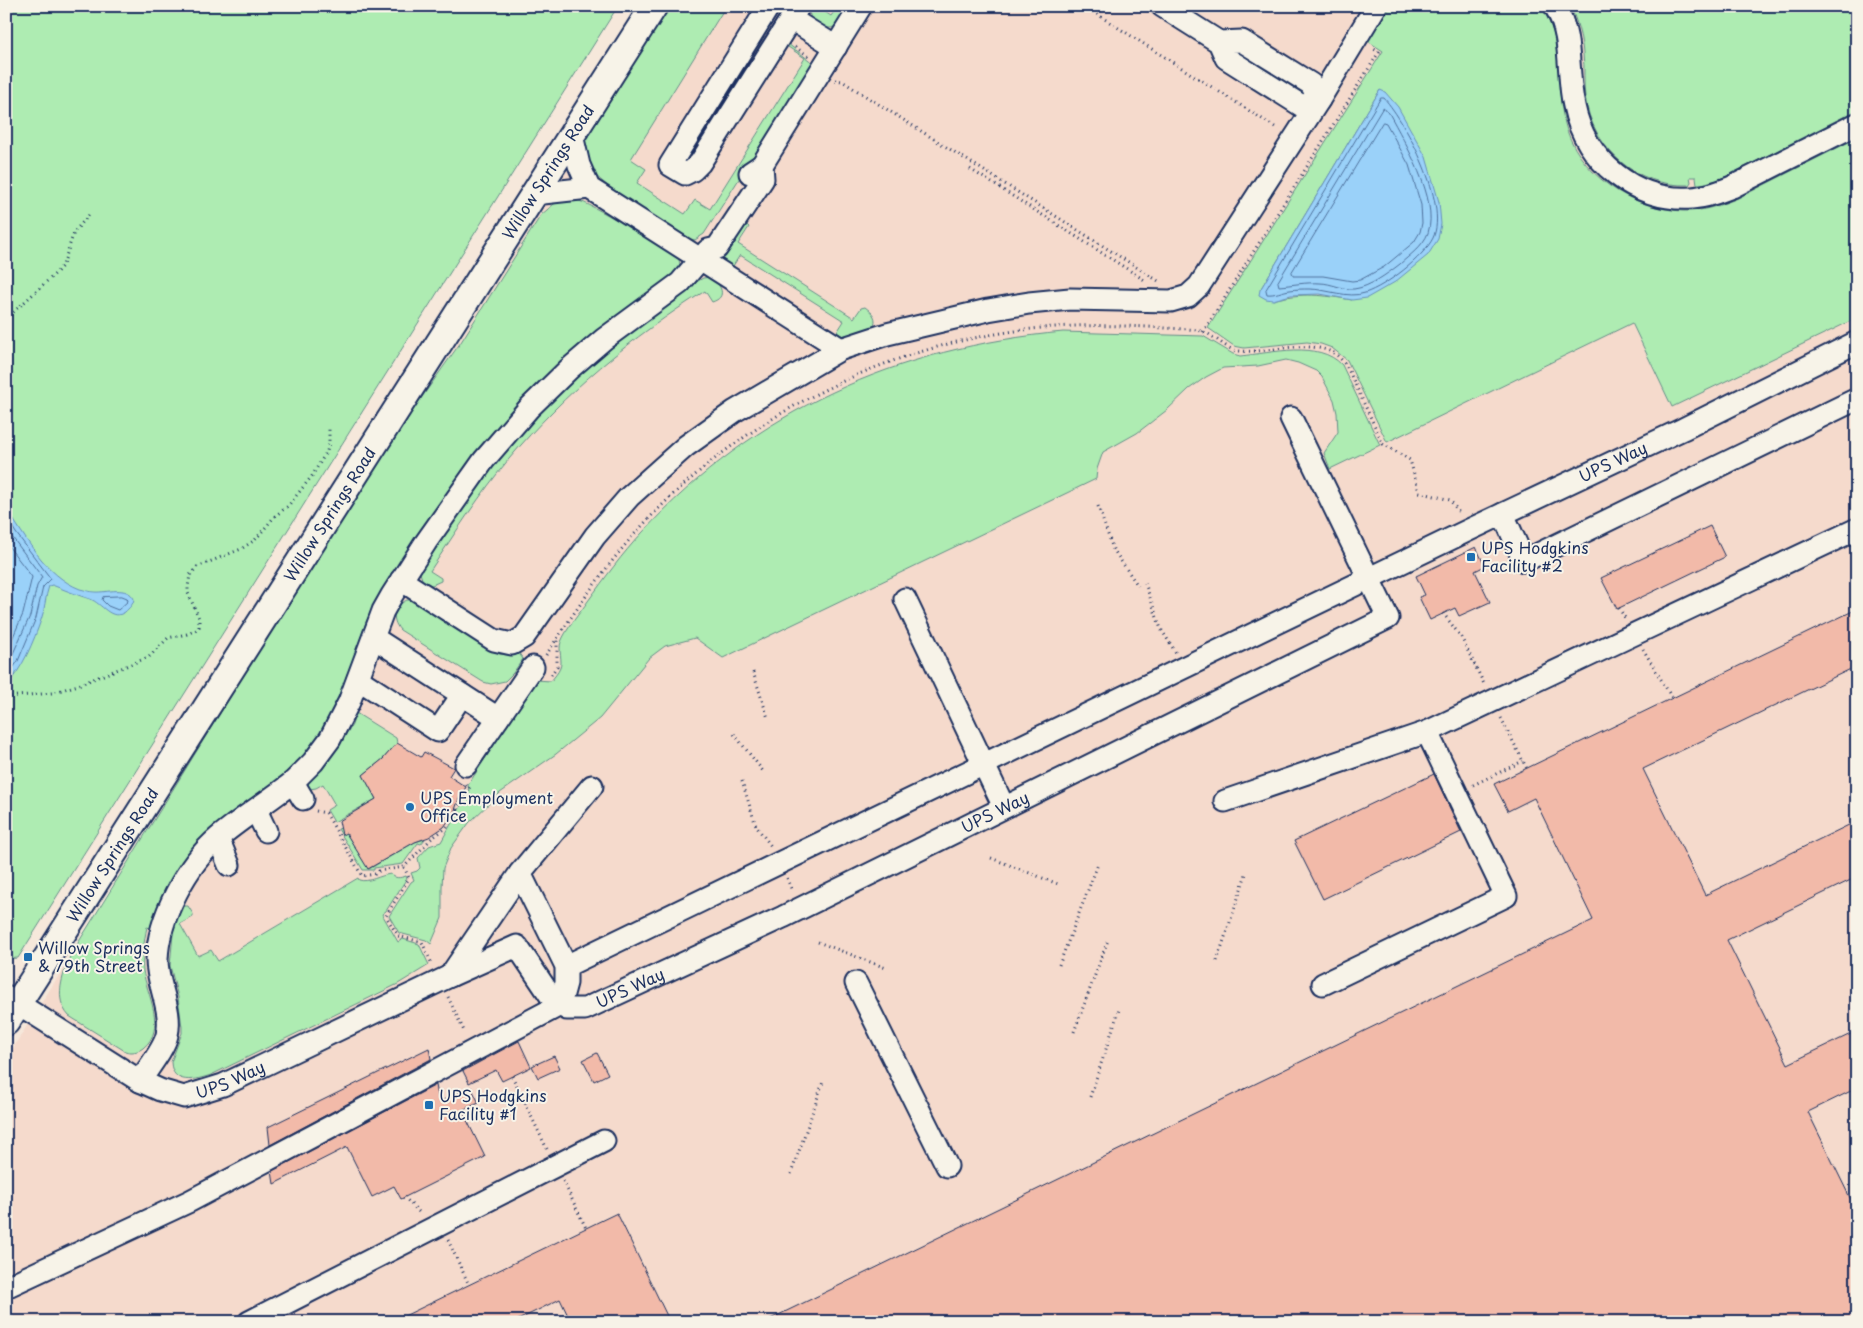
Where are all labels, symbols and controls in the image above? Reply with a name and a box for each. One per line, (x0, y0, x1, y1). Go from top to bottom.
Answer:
street label: Willow Springs Road (495, 100, 599, 244)
street label: UPS Way (1574, 435, 1651, 488)
street label: Willow Springs Road (277, 442, 381, 586)
place label: UPS Hodgkins Facility #2 (1481, 535, 1588, 577)
marker: UPS Hodgkins Facility #2 (1465, 551, 1477, 563)
street label: Willow Springs Road (60, 782, 164, 927)
street label: UPS Way (957, 784, 1033, 838)
place label: UPS Employment Office (420, 785, 553, 827)
marker: UPS Employment Office (404, 801, 416, 813)
place label: Willow Springs & 79th Street (38, 935, 150, 977)
marker: Willow Springs & 79th Street (22, 951, 34, 963)
street label: UPS Way (592, 961, 668, 1013)
street label: UPS Way (193, 1054, 268, 1104)
place label: UPS Hodgkins Facility #1 (439, 1083, 546, 1125)
marker: UPS Hodgkins Facility #1 (423, 1099, 435, 1111)

